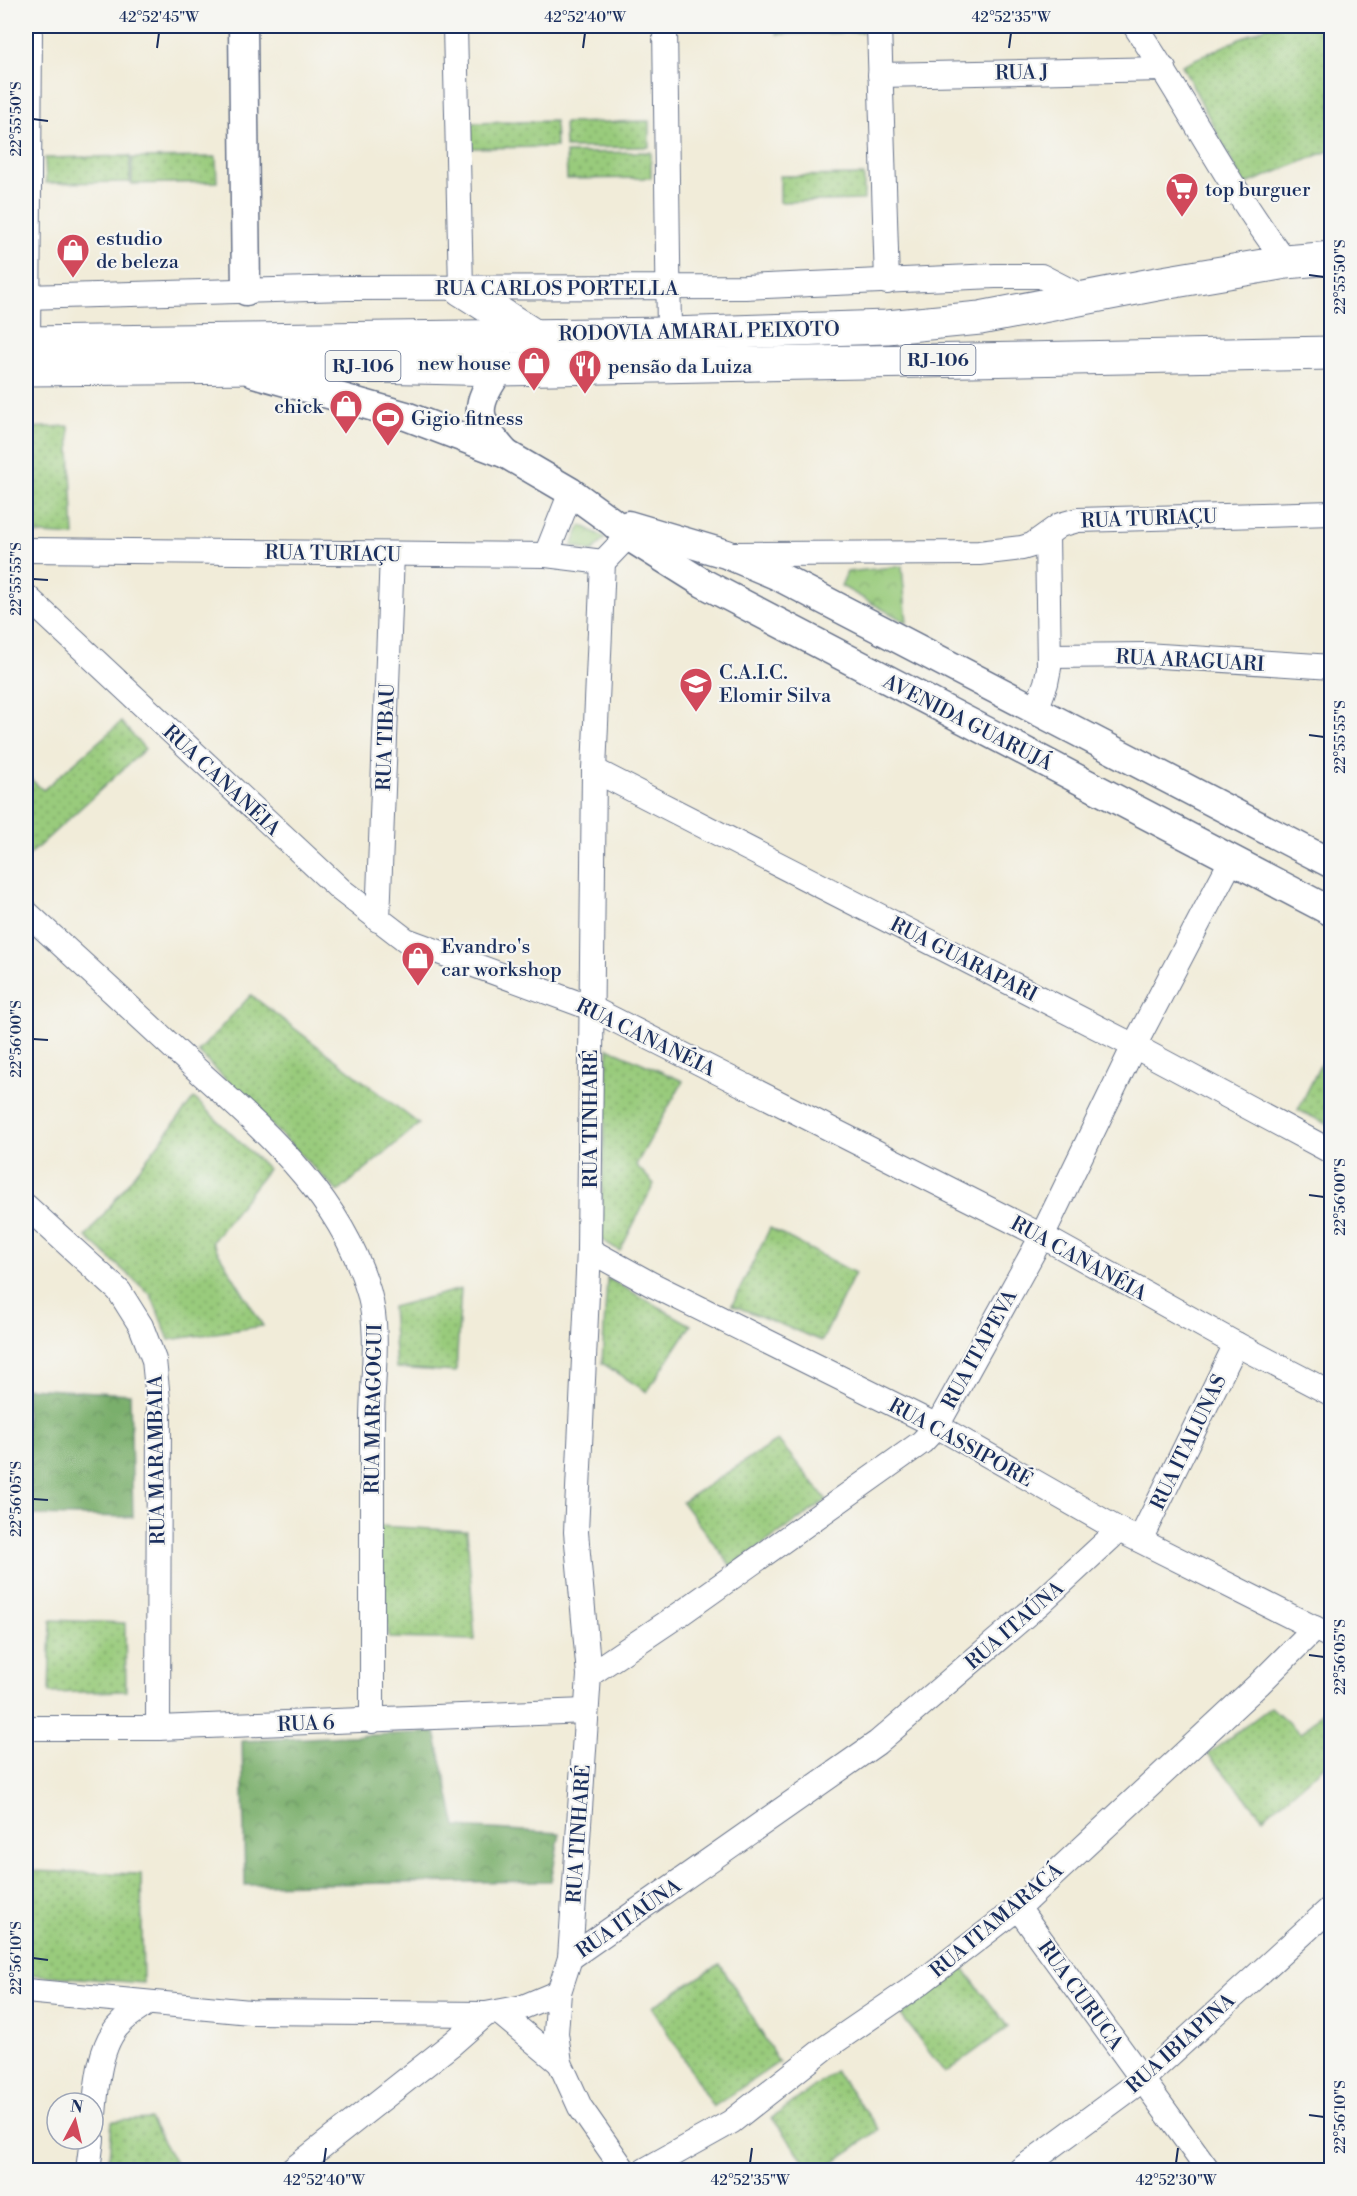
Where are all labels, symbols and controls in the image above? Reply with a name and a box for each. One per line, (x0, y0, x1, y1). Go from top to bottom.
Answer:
text: 42°52'45"W (119, 8, 199, 27)
text: 42°52'40"W (544, 8, 626, 27)
text: 42°52'35"W (971, 8, 1051, 27)
street label: RUA J (995, 61, 1049, 86)
text: 22°55'50"S (7, 81, 26, 157)
supermarket icon: top burguer (1164, 171, 1200, 218)
place label: top burguer (1205, 178, 1311, 203)
place label: estudio de beleza (96, 227, 180, 275)
shop icon: estudio de beleza (55, 232, 91, 279)
text: 22°55'50"S (1331, 239, 1350, 315)
street label: RUA CARLOS PORTELLA (435, 277, 680, 302)
street label: RODOVIA AMARAL PEIXOTO (558, 318, 840, 347)
shop icon: new house (516, 345, 552, 392)
road number: RJ-106 (900, 345, 976, 375)
restaurant icon: pensão da Luiza (567, 348, 603, 395)
road number: RJ-106 (326, 351, 400, 381)
place label: new house (418, 352, 511, 377)
place label: pensão da Luiza (608, 355, 753, 380)
shop icon: chick (328, 388, 364, 435)
place label: chick (274, 395, 325, 420)
sports icon: Gigio fitness (370, 400, 406, 447)
place label: Gigio fitness (411, 407, 523, 432)
street label: RUA TURIAÇU (1080, 505, 1218, 534)
street label: RUA TURIAÇU (264, 541, 402, 568)
text: 22°55'55"S (7, 542, 26, 616)
street label: RUA ARAGUARI (1115, 645, 1265, 678)
place label: C.A.I.C. Elomir Silva (719, 661, 832, 709)
school or university icon: C.A.I.C. Elomir Silva (678, 666, 714, 713)
street label: AVENIDA GUARUJÁ (877, 668, 1058, 778)
street label: RUA TIBAU (372, 682, 401, 791)
text: 22°55'55"S (1331, 700, 1350, 774)
street label: RUA CANANÉIA (157, 719, 287, 843)
street label: RUA GUARAPARI (886, 912, 1041, 1008)
place label: Evandro's car workshop (441, 935, 562, 983)
shop icon: Evandro's car workshop (400, 940, 436, 987)
street label: RUA CANANÉIA (572, 993, 721, 1083)
text: 22°56'00"S (7, 1000, 26, 1078)
street label: RUA TINHARÉ (578, 1049, 604, 1189)
text: 22°56'00"S (1331, 1158, 1350, 1236)
street label: RUA CANANÉIA (1006, 1211, 1152, 1308)
street label: RUA ITAPEVA (937, 1285, 1024, 1414)
street label: RUA MARAGOGUI (361, 1323, 388, 1494)
street label: RUA ITALUNAS (1146, 1371, 1233, 1514)
street label: RUA MARAMBAIA (143, 1373, 171, 1545)
street label: RUA CASSIPORÉ (884, 1393, 1037, 1493)
text: 22°56'05"S (7, 1461, 26, 1537)
street label: RUA ITAÚNA (960, 1575, 1070, 1676)
text: 22°56'05"S (1331, 1619, 1350, 1695)
street label: RUA 6 (277, 1711, 335, 1738)
street label: RUA TINHARÉ (561, 1764, 597, 1904)
street label: RUA ITAMARACÁ (925, 1857, 1069, 1984)
street label: RUA ITAÚNA (571, 1872, 687, 1965)
text: 22°56'10"S (7, 1921, 26, 1995)
street label: RUA CURUCA (1032, 1936, 1129, 2057)
street label: RUA IBIAPINA (1121, 1988, 1242, 2100)
text: 22°56'10"S (1331, 2080, 1350, 2154)
north arrow (45, 2091, 105, 2151)
text: N (69, 2096, 85, 2118)
text: 42°52'40"W (283, 2171, 365, 2190)
text: 42°52'35"W (710, 2171, 790, 2190)
text: 42°52'30"W (1136, 2171, 1217, 2190)

